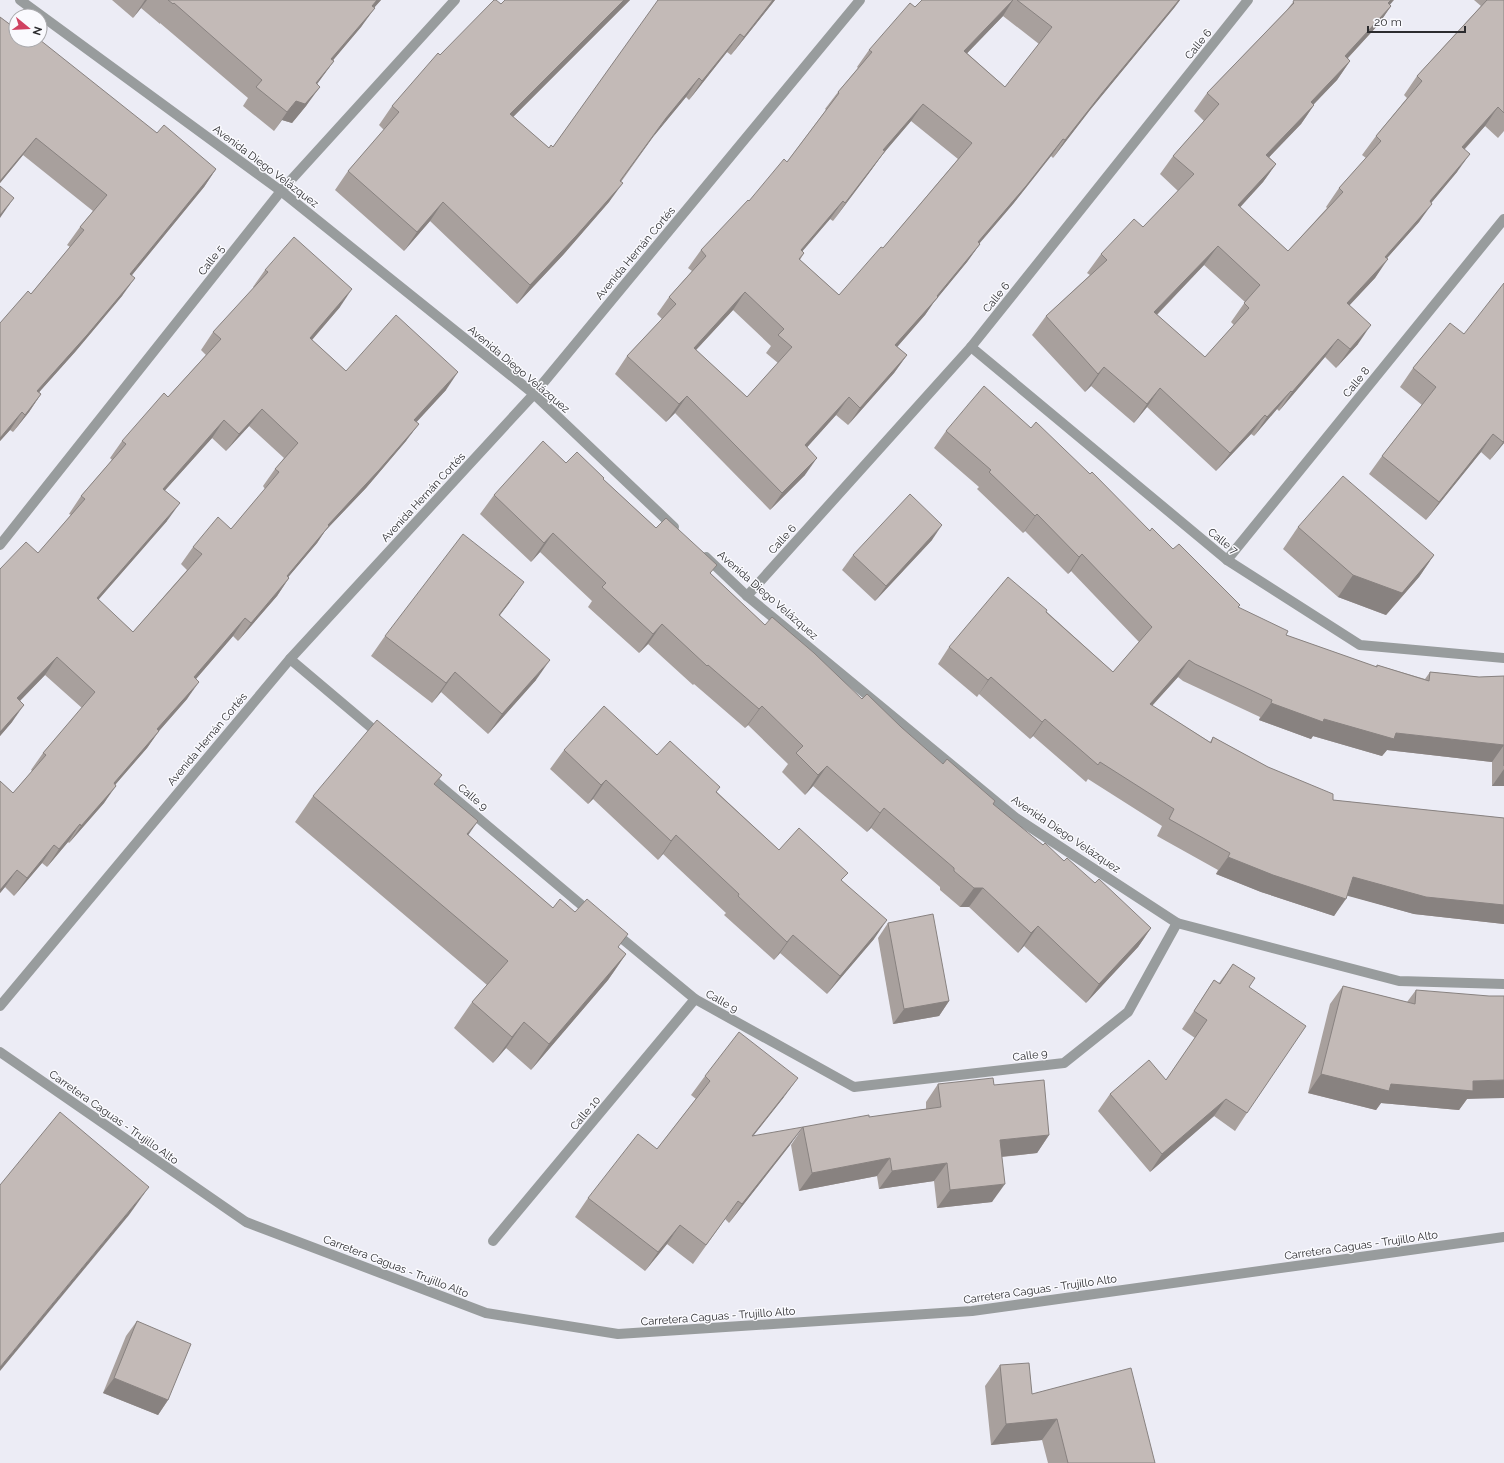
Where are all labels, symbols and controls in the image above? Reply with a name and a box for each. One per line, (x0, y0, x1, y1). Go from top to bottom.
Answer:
north arrow (8, 8, 48, 48)
scale bar (1368, 8, 1465, 34)
text: 20 m (1374, 15, 1402, 29)
text: N (30, 25, 45, 37)
street label: Calle 6 (1182, 26, 1215, 62)
street label: Avenida Diego Velázquez (210, 122, 321, 211)
street label: Avenida Hernán Cortés (593, 204, 678, 302)
street label: Calle 5 (196, 243, 227, 278)
street label: Calle 6 (980, 279, 1013, 315)
street label: Avenida Diego Velázquez (465, 323, 573, 416)
street label: Calle 8 (1340, 365, 1373, 400)
street label: Avenida Hernán Cortés (379, 450, 468, 545)
street label: Calle 6 (766, 522, 799, 557)
street label: Calle 7 (1205, 525, 1240, 557)
street label: Avenida Diego Velázquez (715, 548, 821, 643)
street label: Avenida Hernán Cortés (165, 690, 250, 788)
street label: Calle 9 (455, 781, 490, 814)
street label: Avenida Diego Velázquez (1009, 793, 1123, 876)
street label: Calle 9 (703, 987, 740, 1016)
street label: Calle 9 (1012, 1047, 1048, 1064)
street label: Carretera Caguas - Trujillo Alto (47, 1068, 181, 1167)
street label: Calle 10 (567, 1094, 603, 1133)
street label: Carretera Caguas - Trujillo Alto (1283, 1228, 1439, 1263)
street label: Carretera Caguas - Trujillo Alto (321, 1233, 471, 1300)
street label: Carretera Caguas - Trujillo Alto (962, 1272, 1118, 1307)
street label: Carretera Caguas - Trujillo Alto (640, 1305, 796, 1328)

